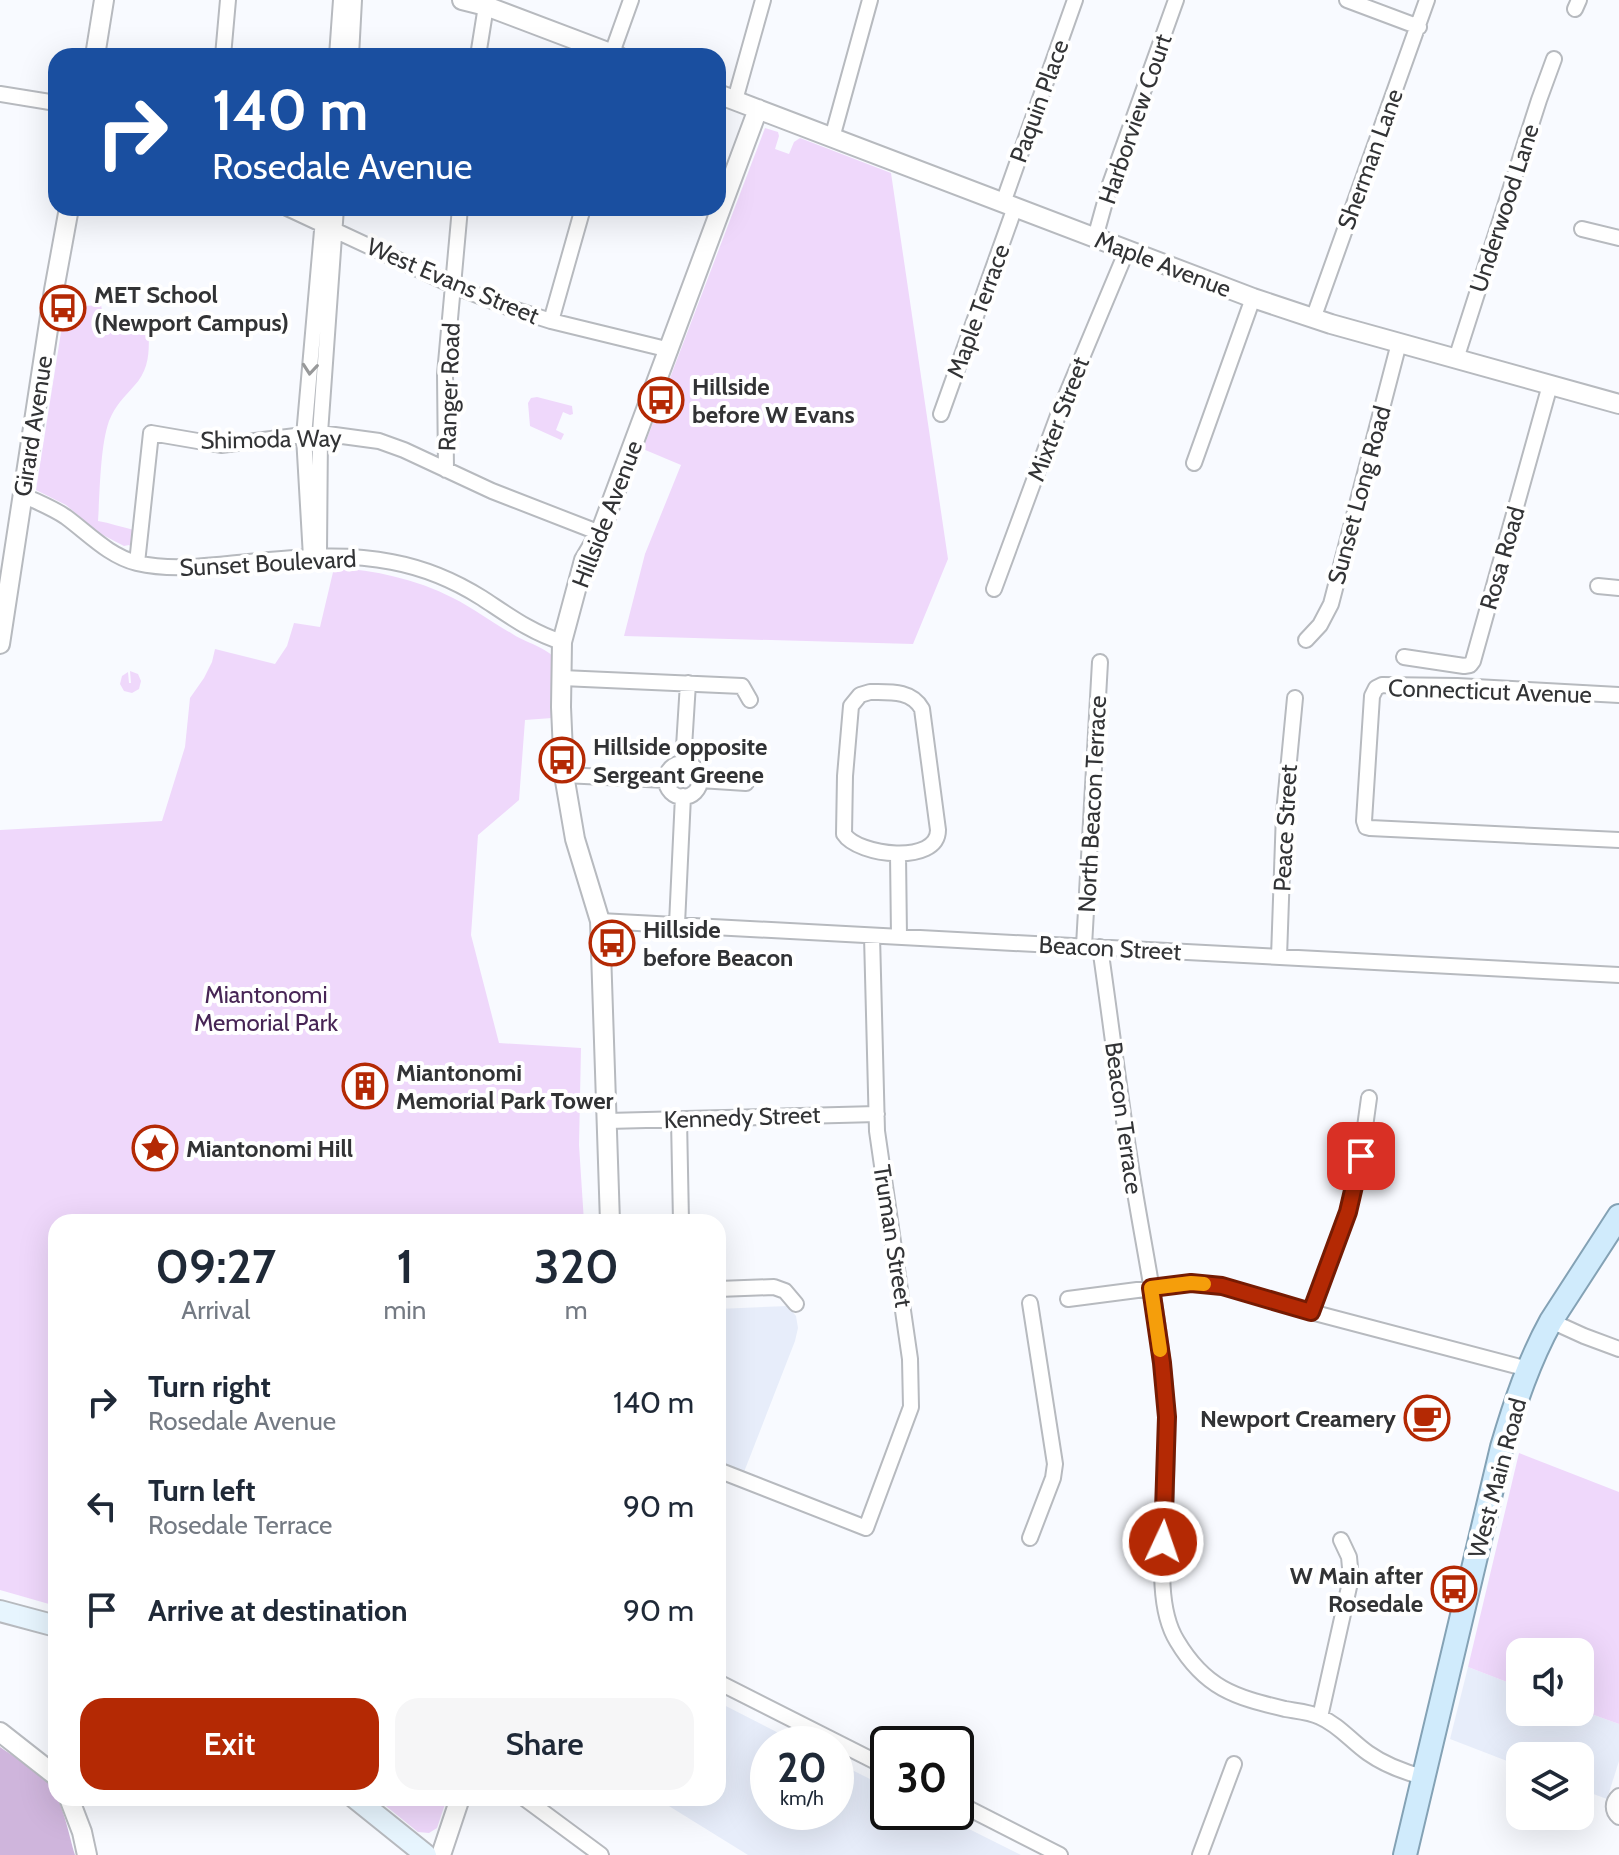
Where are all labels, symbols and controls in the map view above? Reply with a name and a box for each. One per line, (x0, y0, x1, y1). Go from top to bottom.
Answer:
street label: Harborview Court (1092, 30, 1178, 208)
street label: Paquin Place (1003, 36, 1075, 166)
text: 140 m (212, 76, 368, 144)
icon: right (80, 80, 184, 184)
street label: Sherman Lane (1331, 85, 1409, 233)
street label: Underwood Lane (1463, 120, 1545, 296)
text: Rosedale Avenue (212, 144, 472, 188)
street label: Maple Avenue (1091, 225, 1235, 303)
street label: West Evans Street (363, 232, 543, 330)
street label: Maple Terrace (940, 240, 1016, 382)
place label: MET School (Newport Campus) (94, 280, 289, 337)
bus stop icon: MET School (Newport Campus) (39, 284, 87, 332)
street label: Ranger Road (432, 322, 466, 452)
street label: Mixter Street (1021, 353, 1095, 485)
street label: Girard Avenue (8, 354, 58, 498)
one-way arrow (302, 363, 319, 376)
place label: Hillside before W Evans (692, 372, 855, 429)
bus stop icon: Hillside before W Evans (637, 376, 685, 424)
street label: Sunset Long Road (1321, 403, 1397, 587)
street label: Shimoda Way (200, 423, 342, 455)
street label: Hillside Avenue (566, 436, 648, 592)
street label: Rosa Road (1473, 503, 1531, 613)
street label: Sunset Boulevard (179, 544, 357, 582)
street label: Connecticut Avenue (1388, 673, 1592, 709)
street label: North Beacon Terrace (1072, 695, 1112, 913)
place label: Hillside opposite Sergeant Greene (593, 732, 767, 789)
bus stop icon: Hillside opposite Sergeant Greene (538, 736, 586, 784)
street label: Peace Street (1267, 764, 1303, 892)
place label: Hillside before Beacon (643, 915, 793, 972)
bus stop icon: Hillside before Beacon (588, 919, 636, 967)
street label: Beacon Street (1038, 930, 1182, 966)
park label: Miantonomi Memorial Park (194, 980, 338, 1037)
street label: Beacon Terrace (1099, 1040, 1149, 1196)
place label: Miantonomi Memorial Park Tower (396, 1058, 614, 1115)
building icon: Miantonomi Memorial Park Tower (341, 1062, 389, 1110)
street label: Kennedy Street (663, 1100, 821, 1134)
pin (1327, 1122, 1395, 1190)
place icon: Miantonomi Hill (131, 1124, 179, 1172)
place label: Miantonomi Hill (186, 1134, 353, 1163)
icon: arrive (1339, 1134, 1383, 1178)
street label: Truman Street (867, 1163, 919, 1309)
text: 09:27 (155, 1237, 276, 1295)
text: 1 (396, 1237, 413, 1295)
text: 320 (534, 1237, 619, 1295)
text: Arrival (181, 1294, 250, 1326)
text: min (384, 1294, 426, 1326)
text: m (565, 1294, 588, 1326)
text: Turn right (148, 1368, 271, 1405)
icon: right (80, 1380, 124, 1424)
text: 140 m (613, 1384, 694, 1421)
cafe icon: Newport Creamery (1403, 1394, 1451, 1442)
street label: West Main Road (1462, 1395, 1532, 1561)
place label: Newport Creamery (1200, 1404, 1396, 1433)
text: Rosedale Avenue (148, 1405, 336, 1437)
text: Turn left (148, 1472, 256, 1509)
icon: left (80, 1484, 124, 1528)
text: 90 m (623, 1488, 694, 1525)
position arrow (1121, 1500, 1205, 1584)
text: Rosedale Terrace (148, 1509, 332, 1541)
place label: W Main after Rosedale (1290, 1561, 1423, 1618)
bus stop icon: W Main after Rosedale (1430, 1565, 1478, 1613)
icon: arrive (80, 1588, 124, 1632)
text: Arrive at destination (148, 1592, 408, 1629)
text: 90 m (623, 1592, 694, 1629)
map controls (1506, 1638, 1594, 1830)
button: sound (1506, 1638, 1594, 1726)
button: Exit (80, 1698, 379, 1790)
button: Share (395, 1698, 694, 1790)
speed limit sign: 30 (870, 1726, 974, 1830)
button: layers (1506, 1742, 1594, 1830)
text: 20 (777, 1743, 827, 1792)
text: km/h (780, 1786, 824, 1810)

